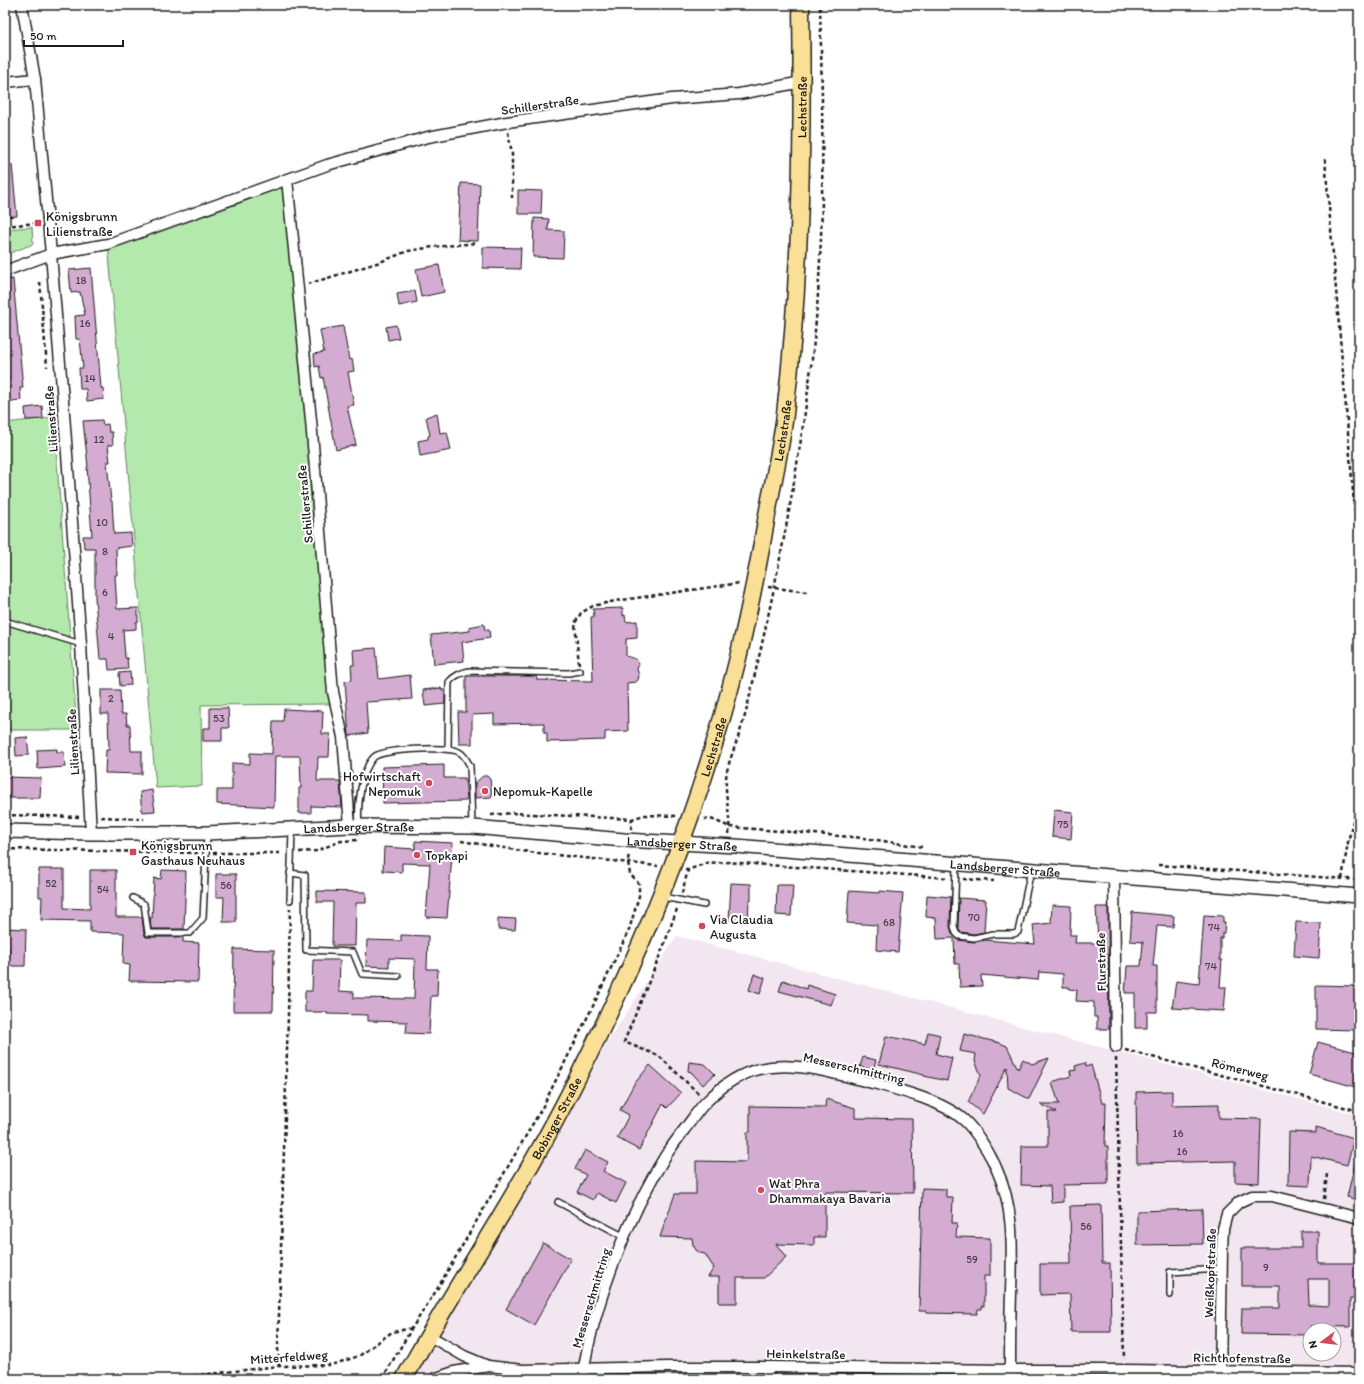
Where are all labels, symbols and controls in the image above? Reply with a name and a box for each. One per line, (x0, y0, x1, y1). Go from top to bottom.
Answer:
scale bar (24, 22, 123, 48)
text: 50 m (30, 29, 56, 43)
street label: Lechstraße (794, 76, 809, 138)
street label: Schillerstraße (500, 92, 580, 118)
place label: Königsbrunn Lilienstraße (46, 209, 118, 239)
marker: Königsbrunn Lilienstraße (33, 218, 43, 228)
house number: 18 (75, 274, 87, 287)
house number: 16 (80, 317, 91, 330)
house number: 14 (84, 372, 96, 385)
street label: Lilienstraße (41, 385, 61, 453)
street label: Lechstraße (770, 399, 794, 462)
house number: 12 (94, 433, 105, 446)
street label: Schillerstraße (294, 464, 316, 544)
house number: 10 (96, 516, 108, 529)
house number: 8 (102, 545, 108, 558)
house number: 6 (102, 586, 108, 599)
house number: 4 (108, 630, 115, 643)
house number: 2 (108, 692, 114, 705)
street label: Lilienstraße (64, 708, 82, 776)
house number: 53 (213, 712, 225, 725)
street label: Lechstraße (697, 715, 729, 779)
place label: Hofwirtschaft Nepomuk (343, 769, 421, 799)
marker: Hofwirtschaft Nepomuk (424, 778, 434, 788)
place label: Nepomuk-Kapelle (493, 784, 593, 799)
marker: Nepomuk-Kapelle (480, 786, 490, 796)
street label: Landsberger Straße (303, 818, 414, 836)
house number: 75 (1057, 818, 1069, 831)
street label: Landsberger Straße (626, 833, 738, 854)
place label: Königsbrunn Gasthaus Neuhaus (141, 838, 245, 868)
marker: Königsbrunn Gasthaus Neuhaus (128, 847, 138, 857)
place label: Topkapi (425, 848, 468, 863)
marker: Topkapi (412, 850, 422, 860)
street label: Landsberger Straße (949, 856, 1061, 880)
house number: 52 (45, 877, 57, 890)
house number: 56 (220, 879, 232, 892)
house number: 54 (97, 883, 110, 896)
house number: 70 (968, 911, 980, 924)
place label: Via Claudia Augusta (710, 912, 774, 942)
house number: 68 (883, 916, 895, 929)
marker: Via Claudia Augusta (697, 921, 707, 931)
house number: 74 (1208, 921, 1220, 934)
street label: Flurstraße (1093, 933, 1109, 991)
house number: 74 (1205, 960, 1217, 973)
street label: Messerschmittring (802, 1049, 907, 1087)
street label: Römerweg (1210, 1055, 1270, 1083)
street label: Bobinger Straße (528, 1074, 584, 1162)
house number: 16 (1173, 1127, 1184, 1140)
house number: 16 (1177, 1145, 1188, 1158)
place label: Wat Phra Dhammakaya Bavaria (769, 1176, 891, 1206)
marker: Wat Phra Dhammakaya Bavaria (756, 1185, 766, 1195)
house number: 56 (1080, 1220, 1092, 1233)
street label: Weißkopfstraße (1201, 1228, 1219, 1318)
street label: Messerschmittring (569, 1246, 613, 1350)
house number: 59 (966, 1253, 978, 1266)
house number: 9 (1263, 1261, 1269, 1274)
north arrow (1302, 1322, 1342, 1362)
text: N (1306, 1339, 1320, 1350)
street label: Heinkelstraße (766, 1346, 846, 1362)
street label: Mitterfeldweg (250, 1347, 329, 1367)
street label: Richthofenstraße (1193, 1350, 1291, 1366)

